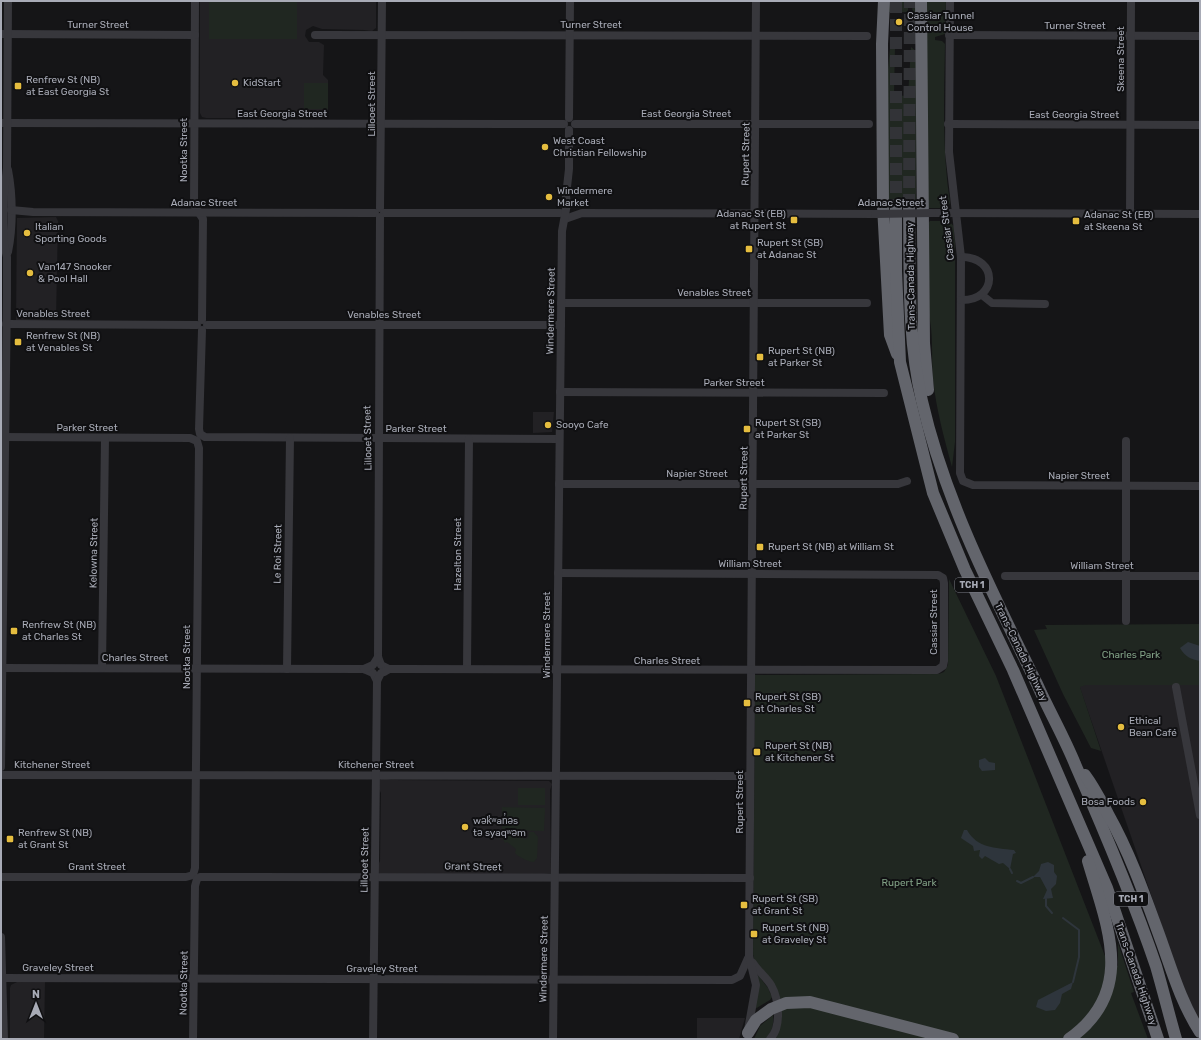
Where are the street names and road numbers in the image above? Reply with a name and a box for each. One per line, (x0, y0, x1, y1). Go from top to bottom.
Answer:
street label: Turner Street (67, 19, 129, 31)
street label: Turner Street (560, 19, 622, 31)
street label: Turner Street (1044, 20, 1106, 32)
street label: Skeena Street (1115, 26, 1127, 92)
street label: Lillooet Street (366, 71, 378, 137)
street label: East Georgia Street (237, 108, 327, 120)
street label: East Georgia Street (641, 108, 731, 120)
street label: East Georgia Street (1029, 109, 1119, 121)
street label: Nootka Street (178, 118, 190, 182)
street label: Rupert Street (739, 122, 753, 186)
street label: Cassiar Street (937, 195, 957, 261)
street label: Adanac Street (171, 197, 237, 209)
street label: Adanac Street (858, 197, 924, 209)
street label: Trans-Canada Highway (904, 221, 918, 330)
street label: Windermere Street (544, 267, 558, 355)
street label: Venables Street (677, 287, 751, 299)
street label: Venables Street (16, 308, 90, 320)
street label: Venables Street (347, 309, 421, 321)
street label: Parker Street (703, 377, 765, 389)
street label: Lillooet Street (361, 405, 375, 471)
street label: Parker Street (56, 422, 118, 434)
street label: Parker Street (385, 423, 447, 435)
street label: Rupert Street (737, 446, 751, 510)
street label: Napier Street (666, 468, 728, 480)
street label: Napier Street (1048, 470, 1110, 482)
street label: Kelowna Street (87, 518, 101, 588)
street label: Hazelton Street (452, 518, 464, 590)
street label: Le Roi Street (271, 524, 285, 584)
street label: William Street (718, 558, 782, 570)
street label: William Street (1070, 560, 1134, 572)
road number: TCH 1 (955, 578, 989, 592)
street label: Cassiar Street (928, 589, 940, 655)
street label: Windermere Street (541, 591, 553, 679)
street label: Trans-Canada Highway (992, 601, 1050, 704)
street label: Nootka Street (181, 625, 193, 689)
street label: Charles Street (102, 652, 168, 664)
street label: Charles Street (634, 655, 700, 667)
street label: Kitchener Street (14, 759, 90, 771)
street label: Kitchener Street (338, 759, 414, 771)
street label: Rupert Street (734, 770, 746, 834)
street label: Lillooet Street (358, 827, 372, 893)
street label: Grant Street (68, 861, 126, 873)
street label: Grant Street (444, 861, 502, 874)
road number: TCH 1 (1114, 892, 1148, 906)
street label: Windermere Street (537, 915, 551, 1003)
street label: Trans-Canada Highway (1113, 921, 1159, 1028)
street label: Nootka Street (177, 951, 191, 1015)
street label: Graveley Street (22, 962, 94, 974)
street label: Graveley Street (346, 963, 418, 975)

